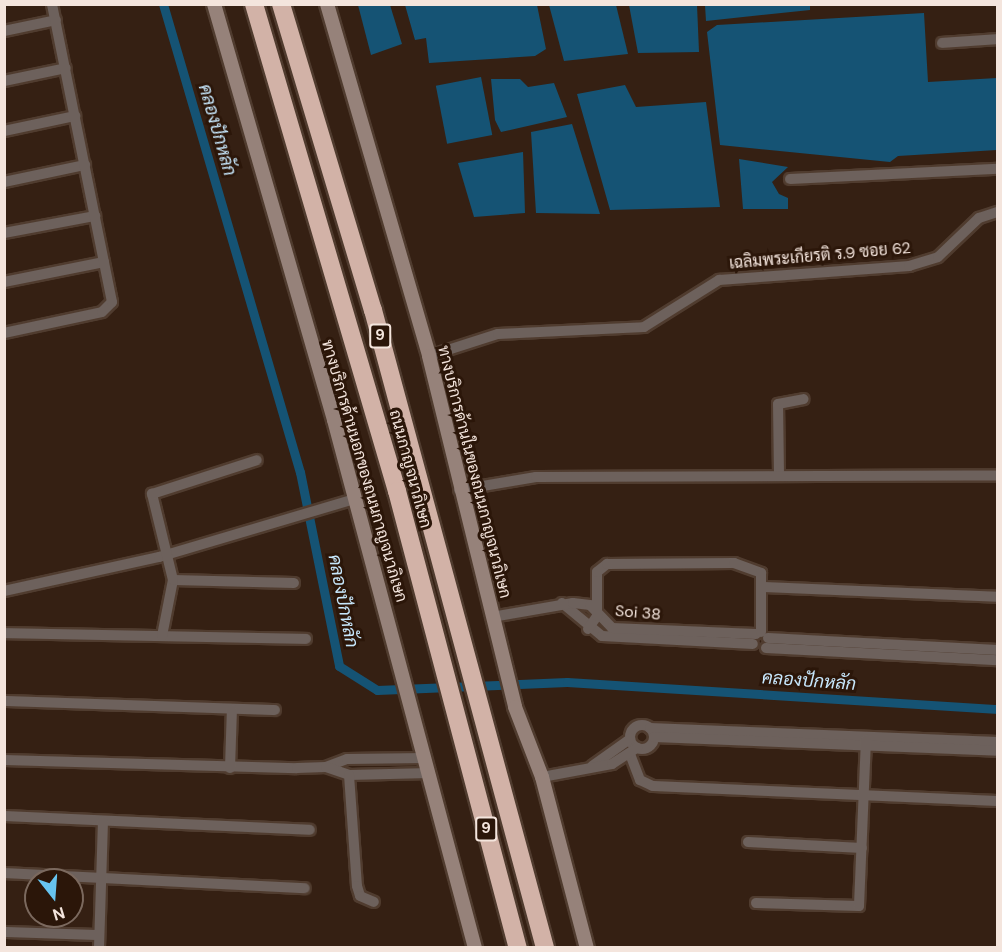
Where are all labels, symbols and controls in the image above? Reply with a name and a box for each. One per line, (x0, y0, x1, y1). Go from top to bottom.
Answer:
water label: คลองปักหลัก (194, 82, 240, 178)
street label: เฉลิมพระเกียรติ ร.9 ซอย 62 (728, 238, 912, 274)
road number: 9 (368, 324, 392, 348)
street label: ทางบริการด้านนอกของถนนกาญจนาภิเษก (317, 337, 411, 605)
street label: ทางบริการด้านในของถนนกาญจนาภิเษก (433, 344, 515, 600)
street label: ถนนกาญจนาภิเษก (385, 408, 435, 530)
water label: คลองปักหลัก (323, 553, 363, 649)
street label: Soi 38 (614, 601, 662, 625)
water label: คลองปักหลัก (761, 667, 857, 695)
road number: 9 (474, 817, 498, 841)
north arrow (24, 868, 84, 928)
text: N (50, 902, 67, 926)

